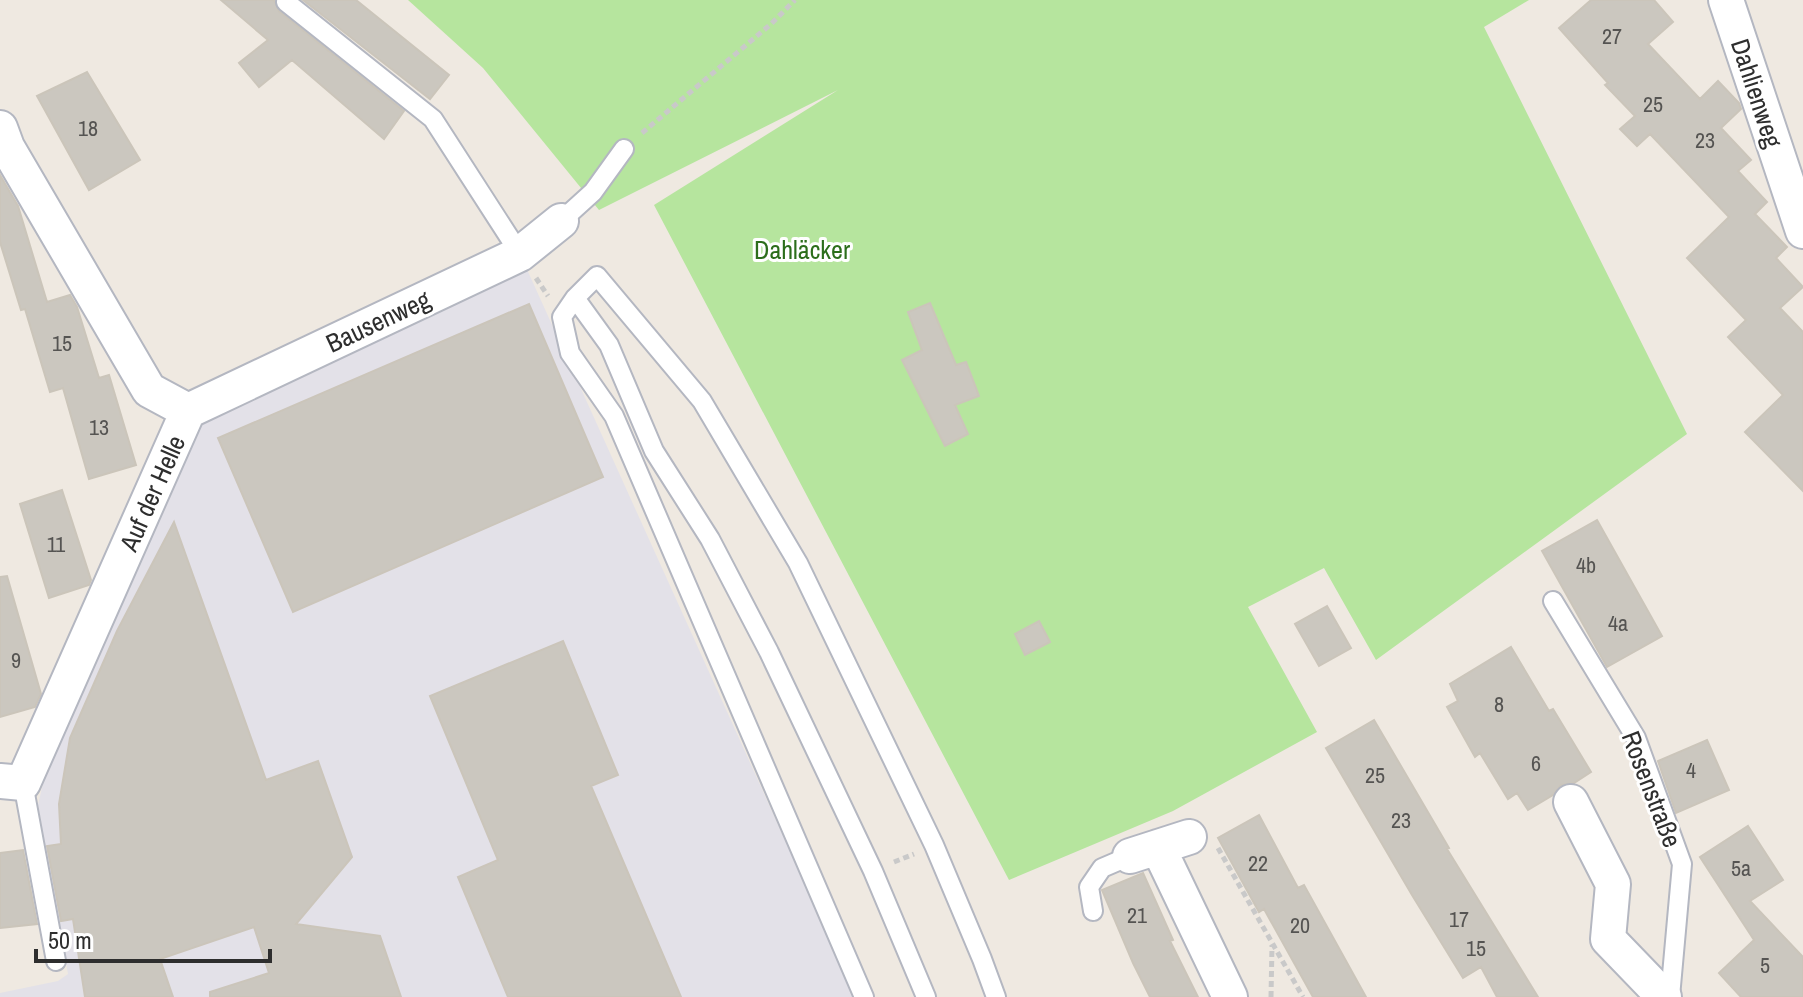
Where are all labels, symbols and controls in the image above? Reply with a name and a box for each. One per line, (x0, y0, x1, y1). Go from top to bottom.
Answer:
house number: 27 (1602, 21, 1622, 51)
street label: Dahlienweg (1723, 34, 1791, 152)
house number: 25 (1643, 89, 1663, 119)
house number: 18 (78, 113, 98, 143)
house number: 23 (1695, 125, 1715, 155)
park label: Dahläcker (754, 232, 850, 267)
street label: Bausenweg (320, 282, 436, 360)
house number: 15 (52, 328, 72, 358)
house number: 13 (89, 412, 109, 442)
street label: Auf der Helle (111, 430, 193, 557)
house number: 11 (47, 529, 65, 559)
house number: 4b (1576, 550, 1596, 580)
house number: 4a (1608, 608, 1628, 638)
house number: 9 (11, 645, 21, 675)
house number: 8 (1494, 689, 1504, 719)
street label: Rosenstraße (1614, 726, 1690, 852)
house number: 6 (1531, 748, 1541, 778)
house number: 4 (1686, 755, 1696, 785)
house number: 25 (1365, 760, 1385, 790)
house number: 23 (1391, 805, 1411, 835)
house number: 22 (1248, 848, 1268, 878)
house number: 5a (1731, 853, 1751, 883)
house number: 21 (1127, 900, 1147, 930)
house number: 17 (1449, 904, 1469, 934)
house number: 20 (1290, 910, 1310, 940)
scale bar (36, 913, 270, 963)
text: 50 m (48, 924, 92, 956)
house number: 15 (1466, 933, 1486, 963)
house number: 5 (1760, 950, 1770, 980)

